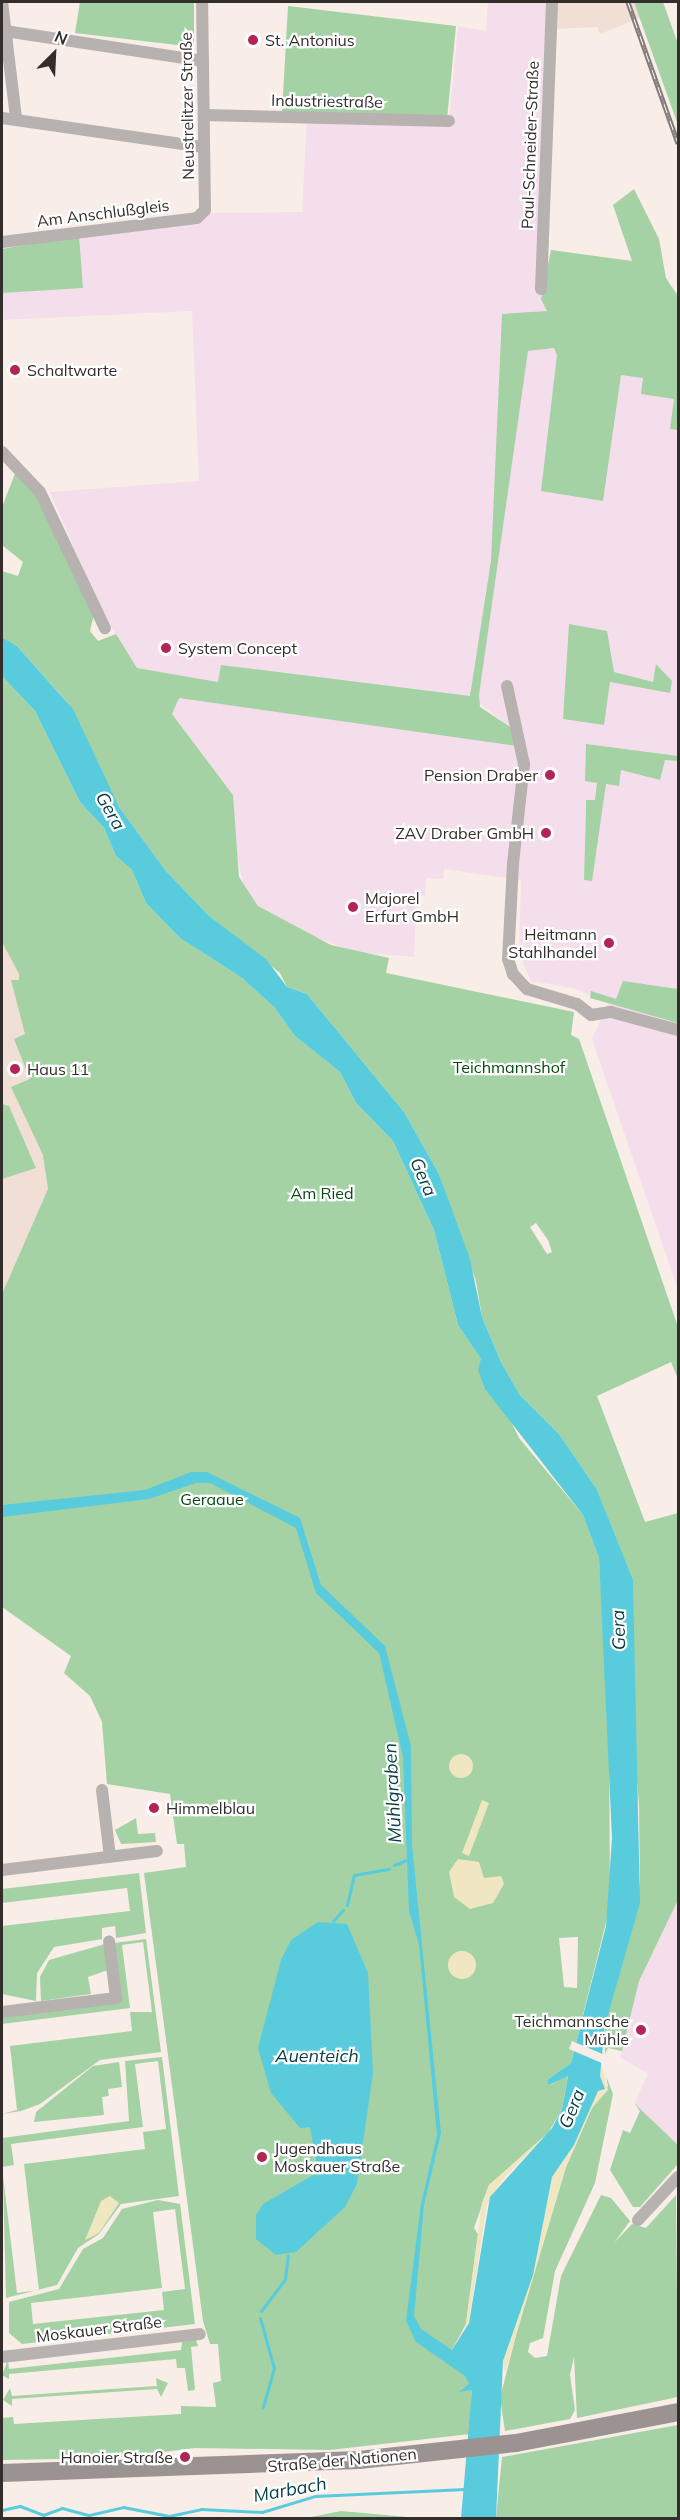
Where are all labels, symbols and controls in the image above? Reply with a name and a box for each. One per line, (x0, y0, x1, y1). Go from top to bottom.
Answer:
north arrow (24, 24, 84, 84)
text: N (52, 26, 71, 49)
place label: St. Antonius (265, 30, 355, 50)
street label: Neustrelitzer Straße (176, 32, 198, 180)
marker: St. Antonius (246, 33, 260, 47)
street label: Paul-Schneider-Straße (517, 61, 543, 229)
street label: Industriestraße (271, 90, 383, 112)
street label: Am Anschlußgleis (36, 195, 170, 231)
place label: Schaltwarte (27, 360, 117, 380)
marker: Schaltwarte (8, 363, 22, 377)
place label: System Concept (178, 638, 297, 658)
marker: System Concept (159, 641, 173, 655)
place label: Pension Draber (424, 765, 538, 785)
marker: Pension Draber (543, 768, 557, 782)
water label: Gera (91, 788, 129, 834)
place label: ZAV Draber GmbH (395, 823, 534, 843)
marker: ZAV Draber GmbH (539, 826, 553, 840)
place label: Majorel Erfurt GmbH (365, 888, 459, 926)
marker: Majorel Erfurt GmbH (346, 900, 360, 914)
place label: Heitmann Stahlhandel (508, 924, 597, 962)
marker: Heitmann Stahlhandel (602, 936, 616, 950)
park label: Teichmannshof (453, 1057, 565, 1077)
place label: Haus 11 (27, 1059, 89, 1079)
marker: Haus 11 (8, 1062, 22, 1076)
water label: Gera (405, 1154, 441, 1200)
park label: Am Ried (290, 1183, 354, 1203)
park label: Geraaue (180, 1489, 244, 1509)
water label: Gera (608, 1610, 630, 1650)
water label: Mühlgraben (380, 1743, 406, 1843)
place label: Himmelblau (166, 1798, 255, 1818)
marker: Himmelblau (147, 1801, 161, 1815)
place label: Teichmannsche Mühle (514, 2011, 629, 2049)
marker: Teichmannsche Mühle (634, 2023, 648, 2037)
water label: Auenteich (275, 2045, 359, 2067)
water label: Gera (554, 2086, 590, 2132)
place label: Jugendhaus Moskauer Straße (274, 2138, 400, 2176)
marker: Jugendhaus Moskauer Straße (255, 2150, 269, 2164)
street label: Moskauer Straße (35, 2312, 163, 2346)
street label: Straße der Nationen (267, 2444, 417, 2476)
place label: Hanoier Straße (60, 2447, 173, 2467)
marker: Hanoier Straße (178, 2450, 192, 2464)
water label: Marbach (252, 2473, 328, 2507)

